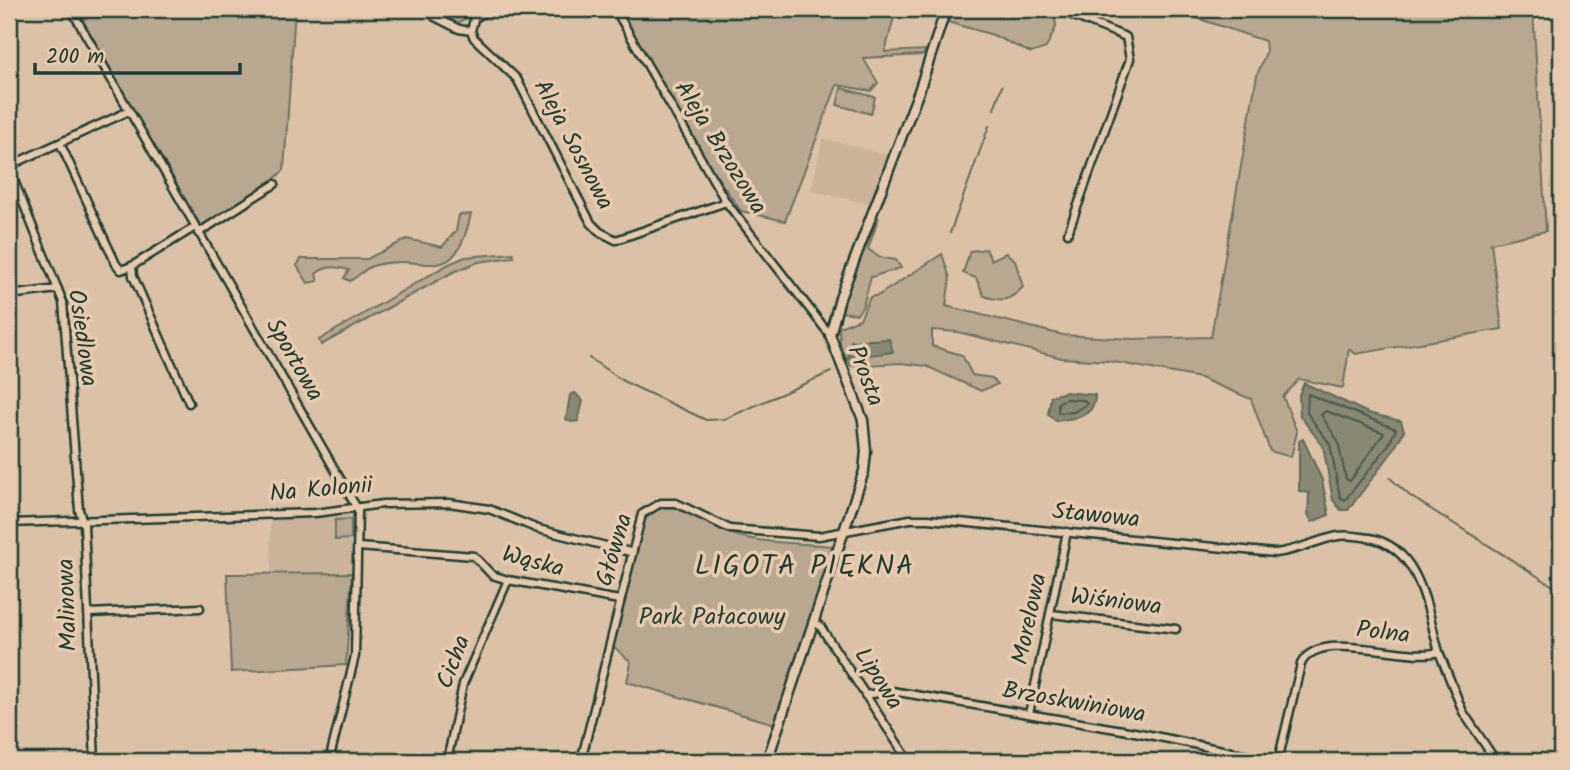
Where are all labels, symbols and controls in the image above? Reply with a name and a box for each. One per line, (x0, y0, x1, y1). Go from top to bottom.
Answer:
scale bar (35, 32, 240, 76)
text: 200 m (46, 41, 104, 74)
street label: Aleja Sosnowa (522, 73, 624, 217)
street label: Aleja Brzozowa (663, 73, 777, 223)
street label: Osiedlowa (56, 287, 108, 389)
street label: Sportowa (254, 311, 334, 409)
street label: Prosta (836, 340, 894, 412)
street label: Na Kolonii (268, 466, 375, 514)
street label: Stawowa (1050, 492, 1142, 540)
street label: Główna (585, 509, 645, 591)
street label: Wąska (498, 535, 568, 589)
district label: LIGOTA PIĘKNA (695, 544, 915, 589)
street label: Malinowa (47, 558, 89, 652)
street label: Morelowa (1001, 570, 1059, 668)
street label: Wiśniowa (1068, 577, 1164, 627)
park label: Park Pałacowy (639, 598, 786, 637)
street label: Polna (1354, 610, 1412, 656)
street label: Cicha (426, 629, 482, 695)
street label: Lipowa (843, 640, 913, 718)
street label: Brzoskwiniowa (999, 671, 1149, 735)

